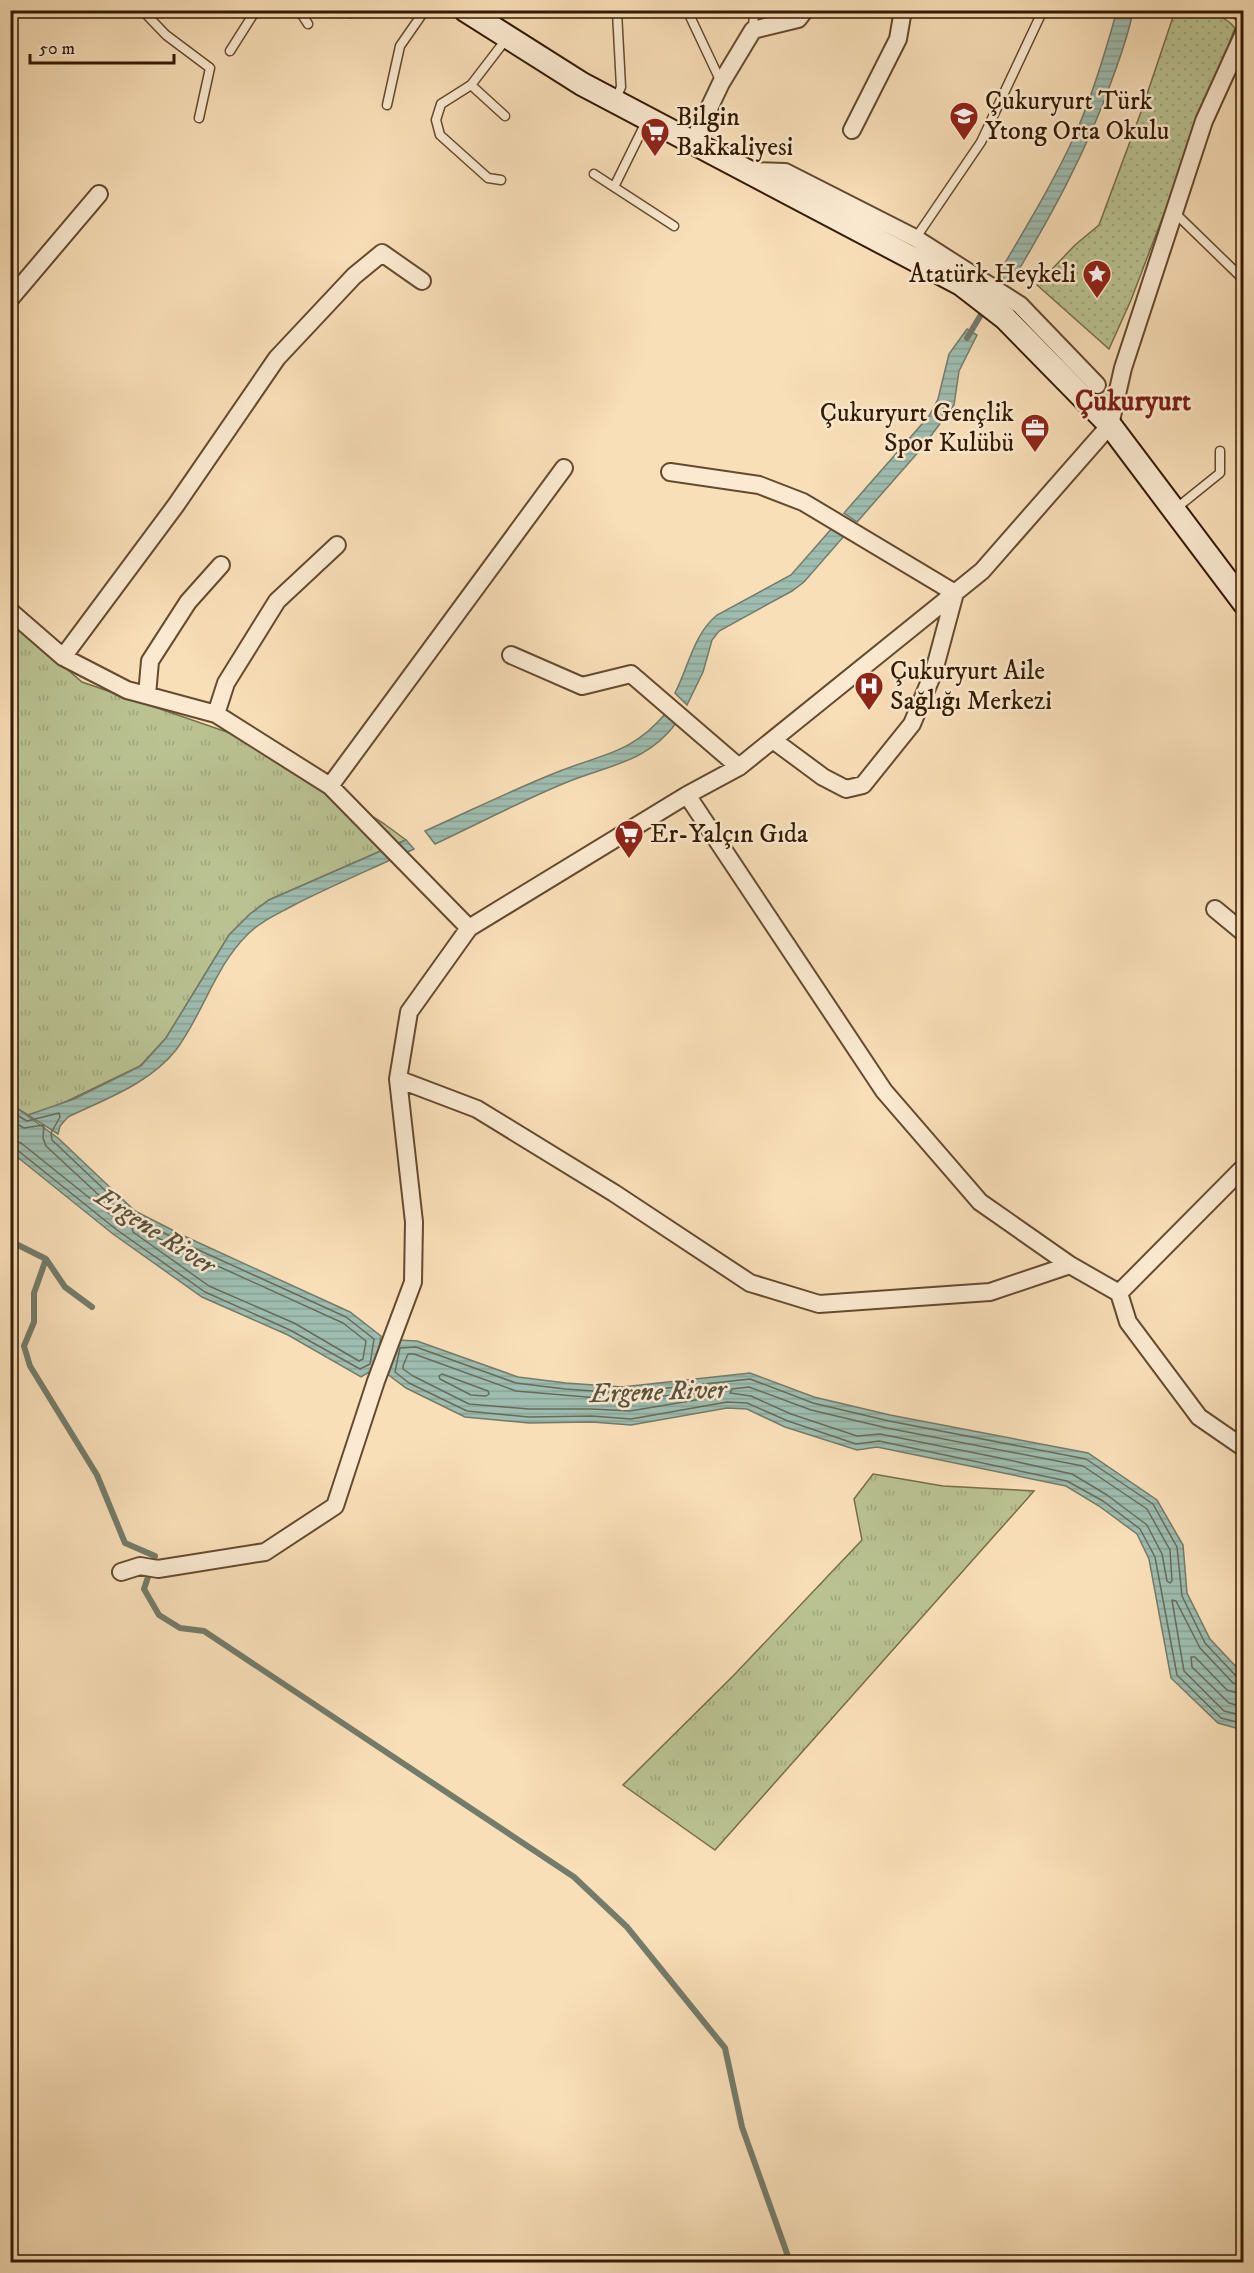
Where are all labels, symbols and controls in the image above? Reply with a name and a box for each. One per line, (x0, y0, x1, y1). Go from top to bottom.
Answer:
scale bar (30, 27, 174, 65)
text: 50 m (39, 38, 75, 60)
place label: Çukuryurt Türk Ytong Orta Okulu (985, 85, 1169, 148)
school or university icon: Çukuryurt Türk Ytong Orta Okulu (948, 100, 980, 142)
place label: Bilgin Bakkaliyesi (676, 101, 793, 164)
supermarket icon: Bilgin Bakkaliyesi (639, 116, 671, 158)
place label: Atatürk Heykeli (909, 258, 1076, 291)
place icon: Atatürk Heykeli (1081, 258, 1113, 300)
district label: Çukuryurt (1075, 384, 1191, 419)
place label: Çukuryurt Gençlik Spor Kulübü (820, 397, 1014, 460)
office icon: Çukuryurt Gençlik Spor Kulübü (1019, 412, 1051, 454)
place label: Çukuryurt Aile Sağlığı Merkezi (890, 655, 1052, 718)
hospital icon: Çukuryurt Aile Sağlığı Merkezi (853, 670, 885, 712)
supermarket icon: Er-Yalçın Gıda (613, 818, 645, 860)
place label: Er-Yalçın Gıda (650, 818, 808, 851)
water label: Ergene River (87, 1179, 223, 1284)
water label: Ergene River (587, 1373, 729, 1411)

